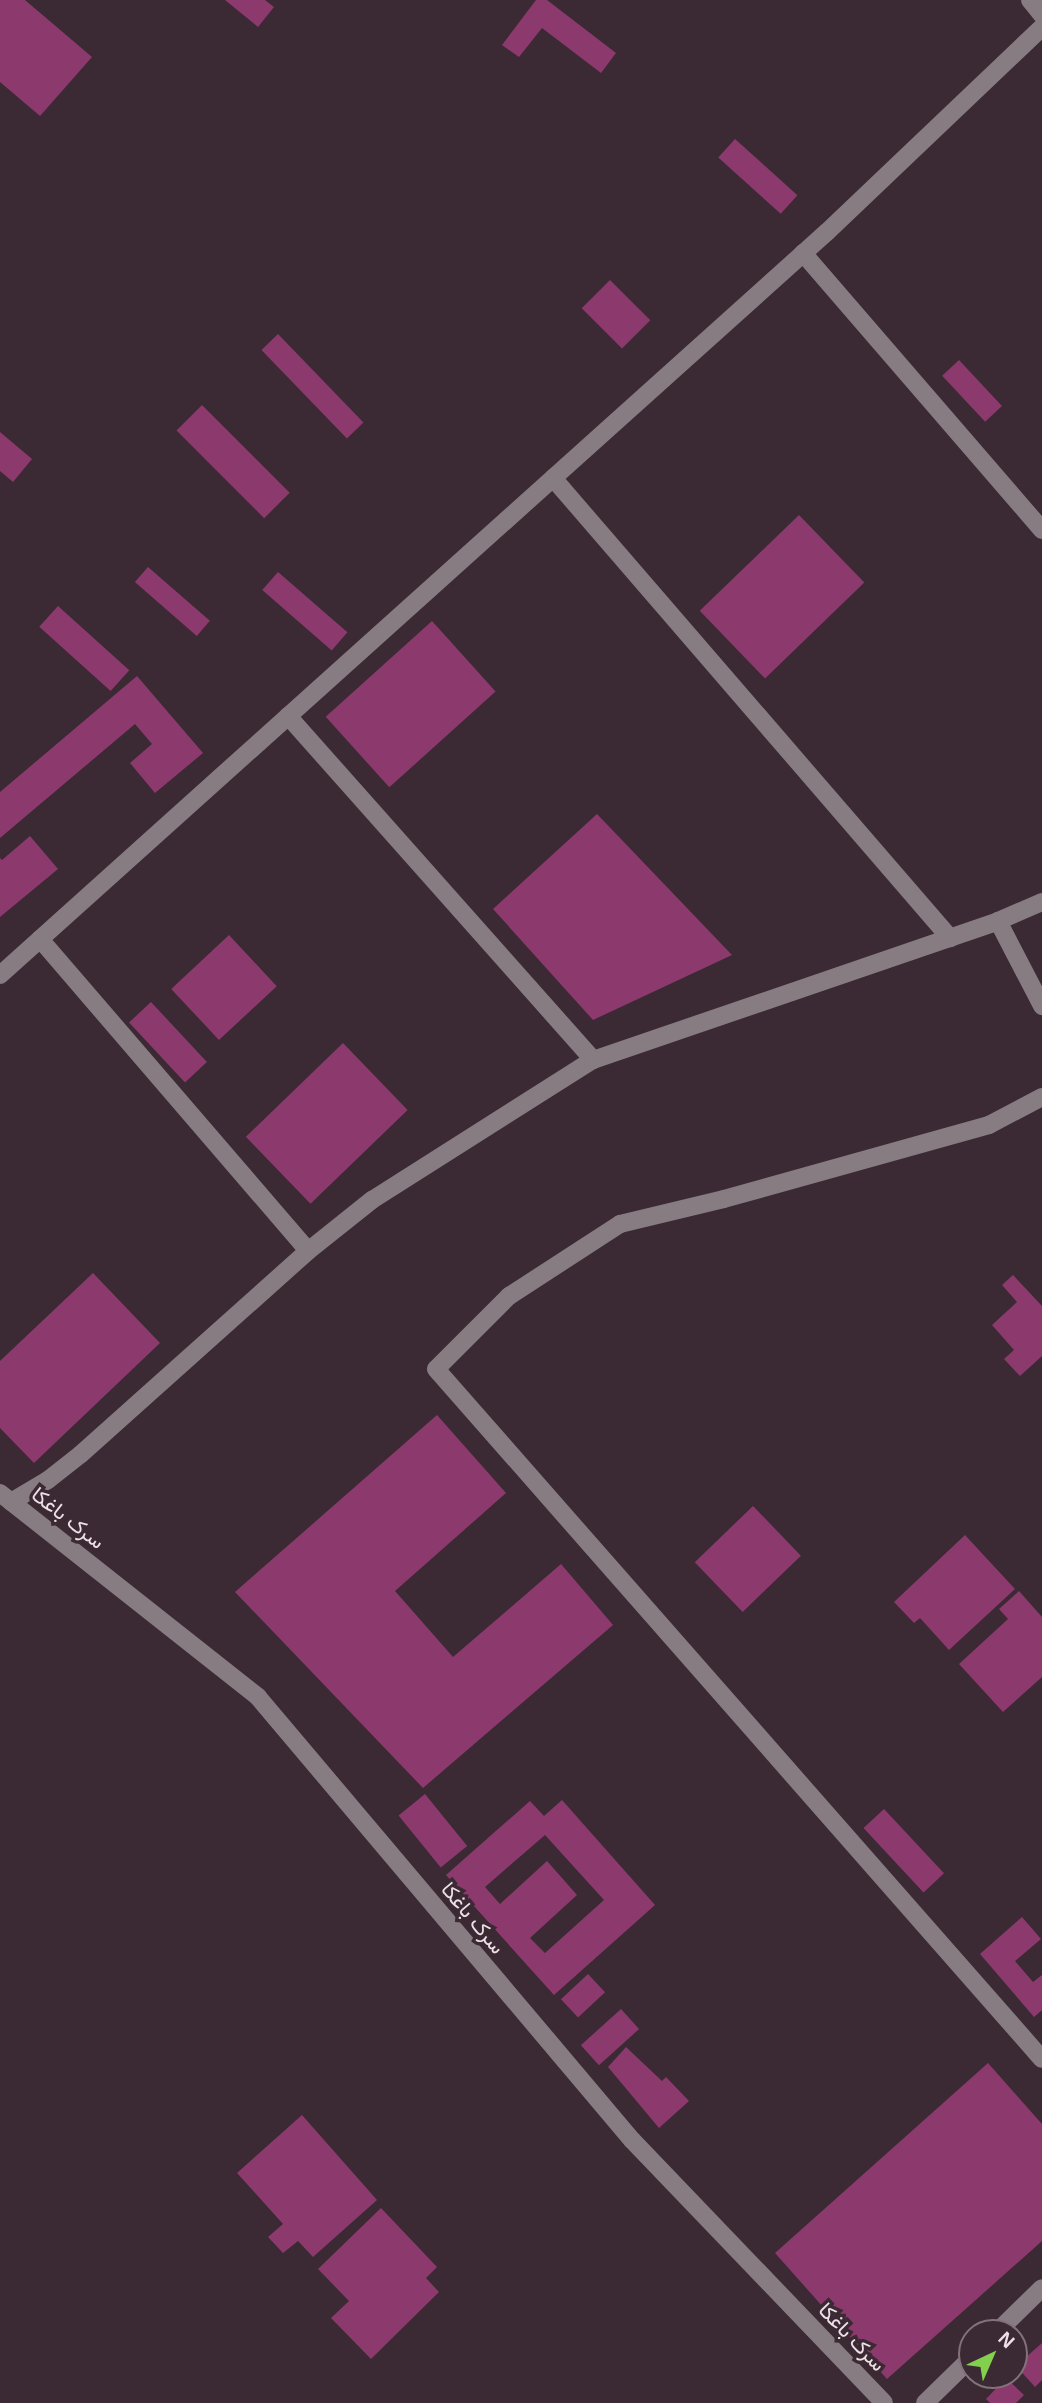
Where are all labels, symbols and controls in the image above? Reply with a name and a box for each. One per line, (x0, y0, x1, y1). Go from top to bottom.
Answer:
street label: سرک باغکا (26, 1482, 110, 1554)
street label: سرک باغکا (436, 1877, 510, 1959)
street label: سرک باغکا (813, 2297, 891, 2377)
north arrow (958, 2319, 1028, 2389)
text: N (994, 2328, 1019, 2352)

